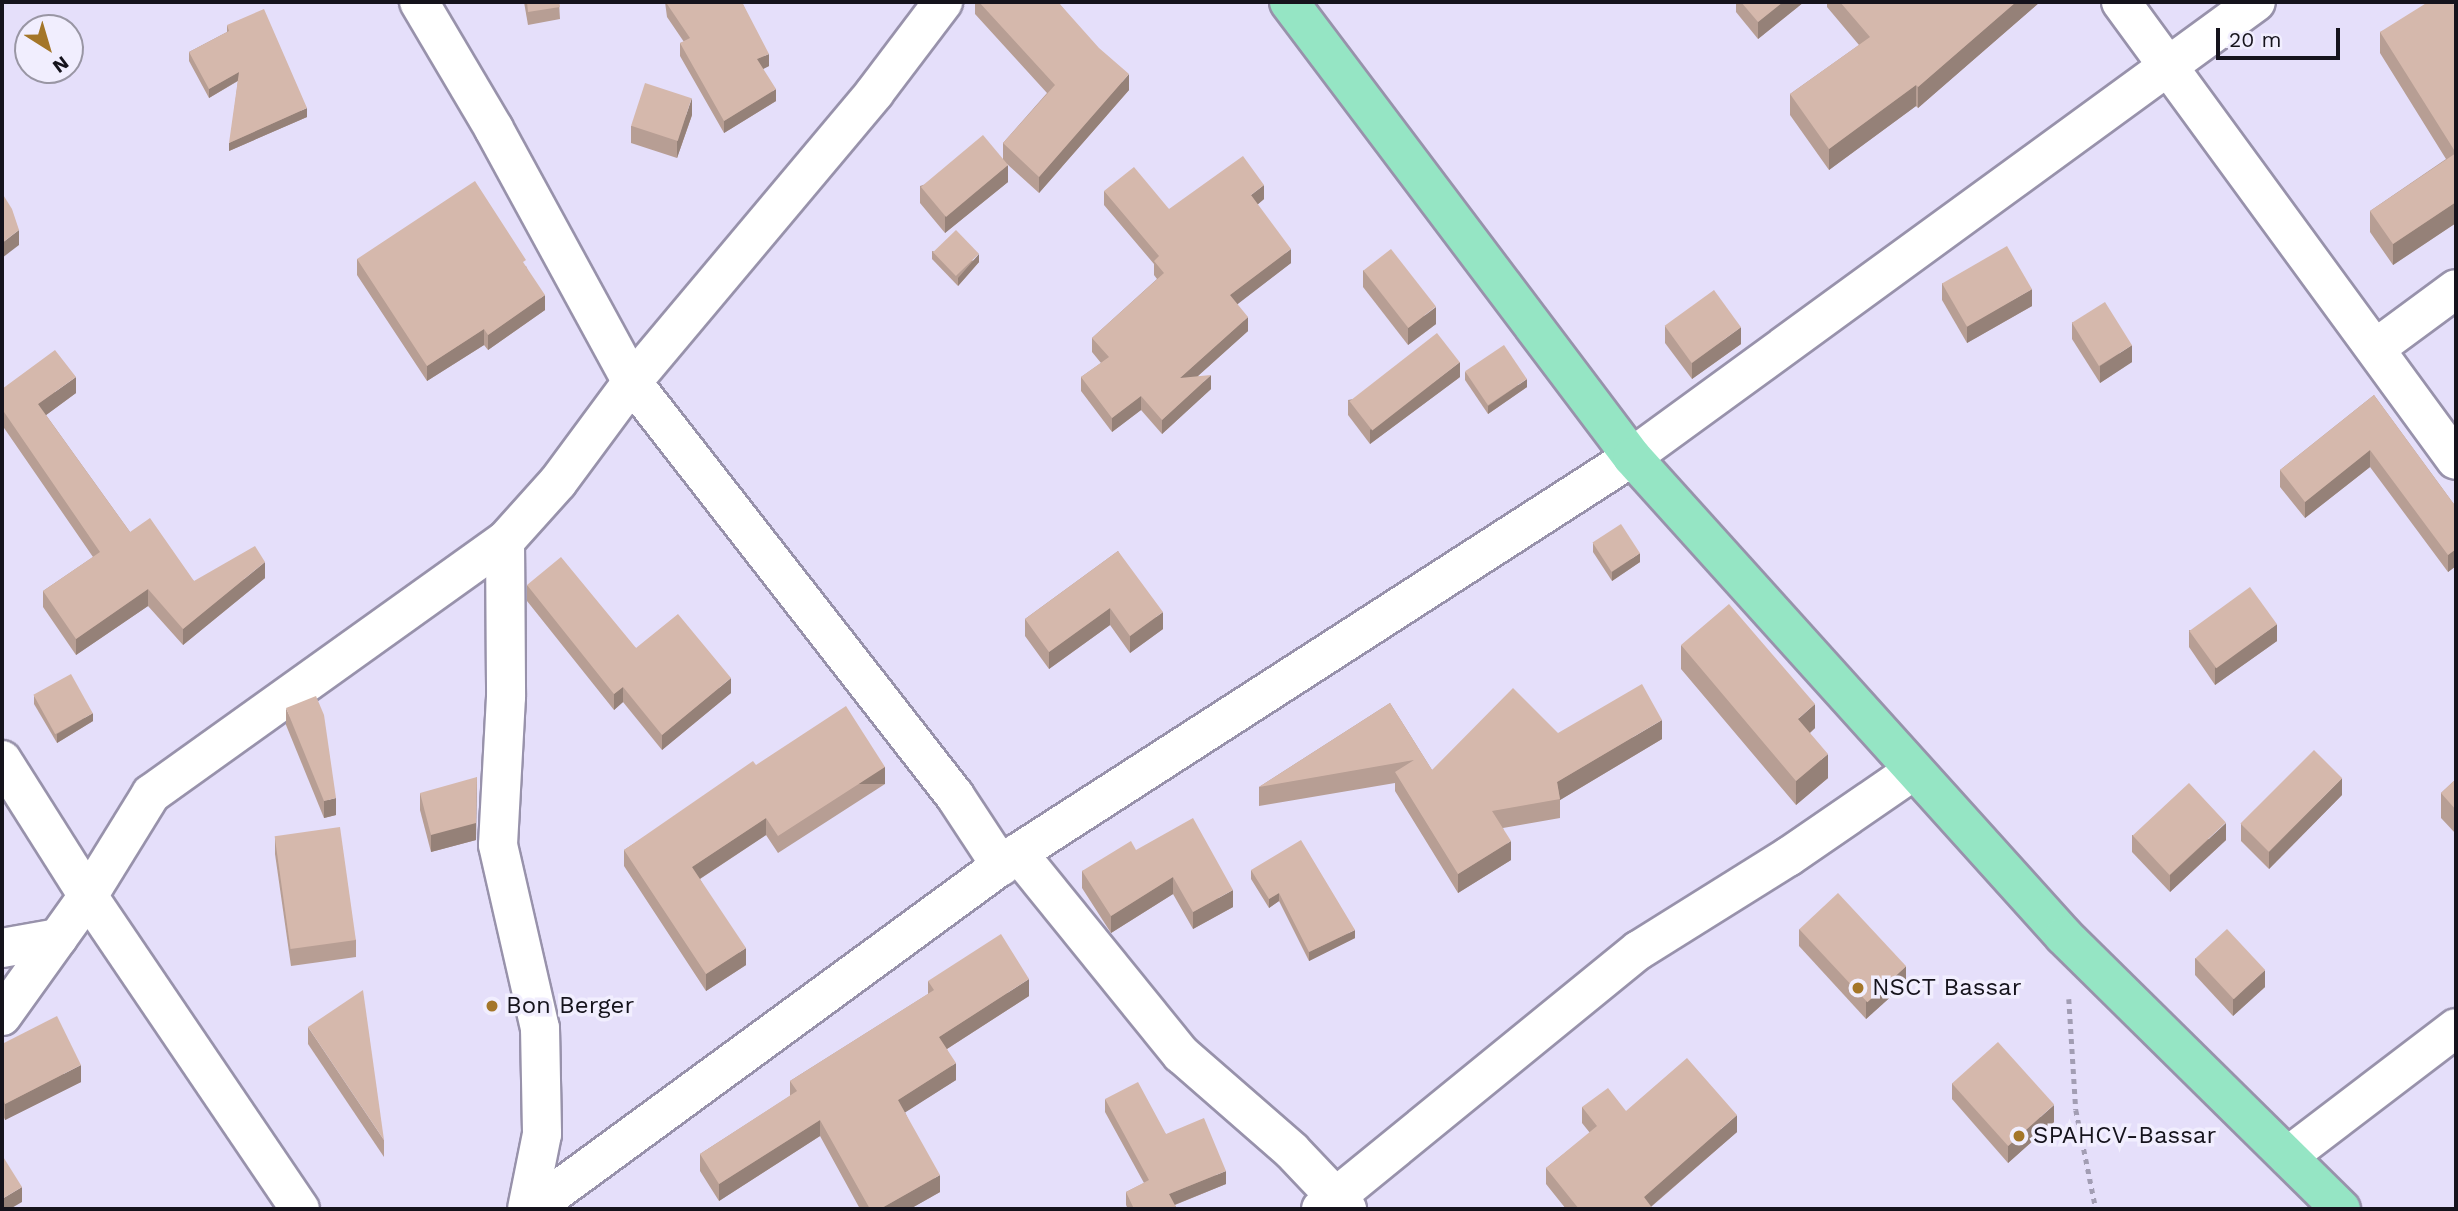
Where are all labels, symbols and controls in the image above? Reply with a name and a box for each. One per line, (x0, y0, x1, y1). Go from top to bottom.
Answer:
north arrow (14, 14, 84, 84)
scale bar (2220, 14, 2344, 58)
text: 20 m (2229, 27, 2281, 52)
text: N (48, 51, 73, 78)
place label: NSCT Bassar (1872, 974, 2022, 1002)
marker: NSCT Bassar (1850, 980, 1866, 996)
place label: Bon Berger (506, 992, 634, 1020)
marker: Bon Berger (484, 998, 500, 1014)
place label: SPAHCV-Bassar (2033, 1122, 2216, 1150)
marker: SPAHCV-Bassar (2011, 1128, 2027, 1144)

